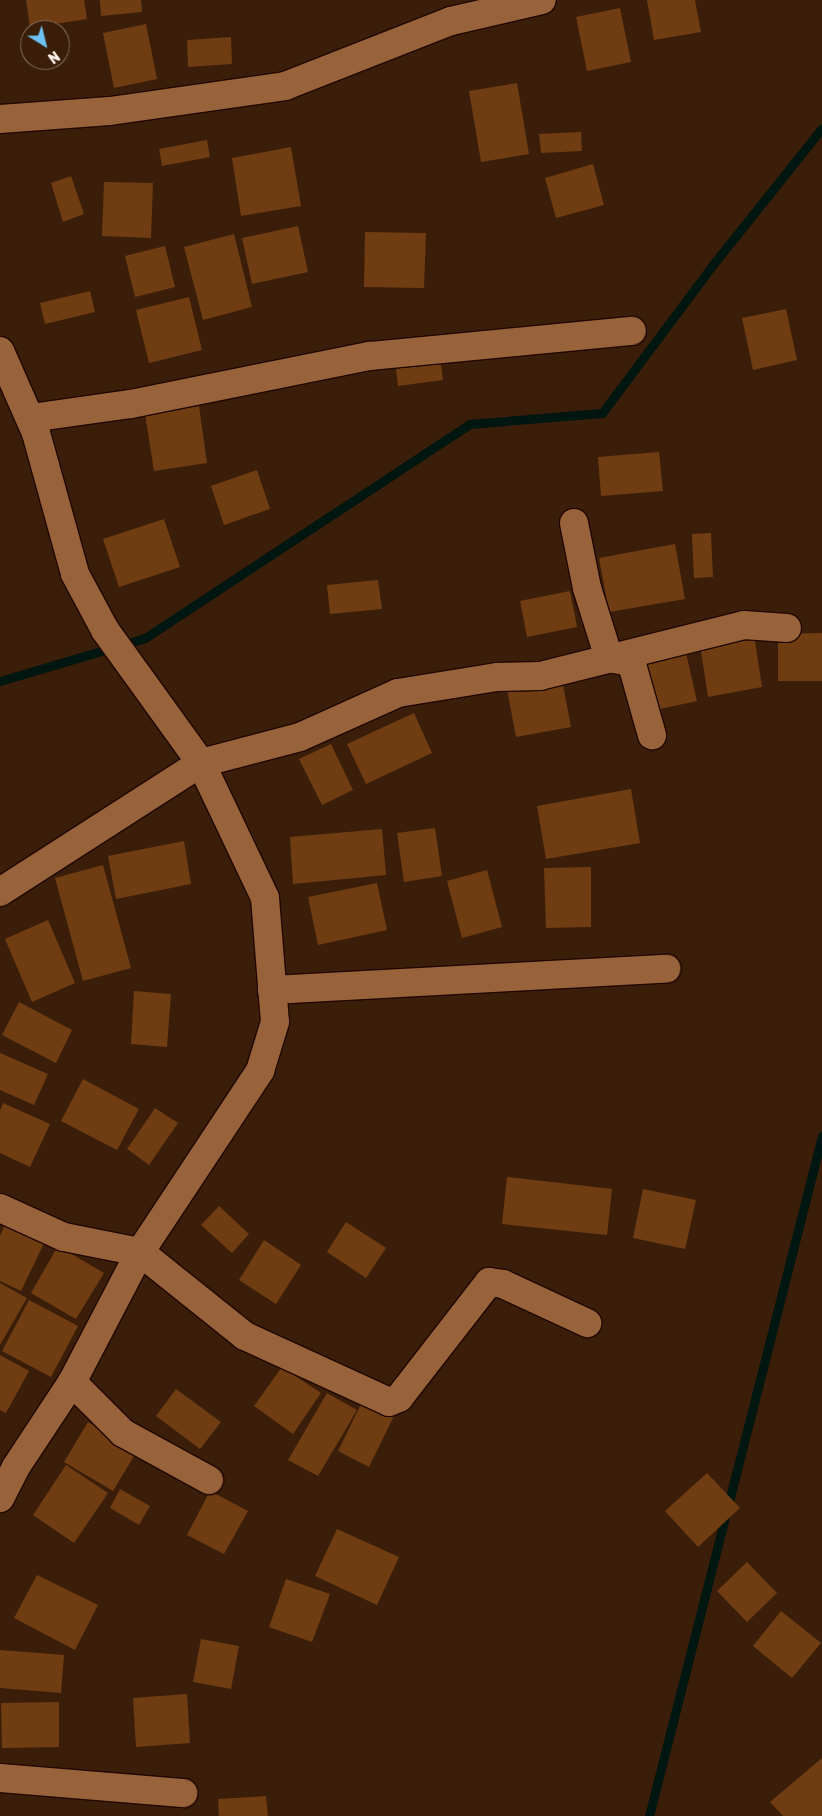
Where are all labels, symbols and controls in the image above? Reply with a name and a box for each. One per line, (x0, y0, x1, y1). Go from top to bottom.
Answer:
north arrow (20, 20, 70, 70)
text: N (44, 47, 63, 67)

